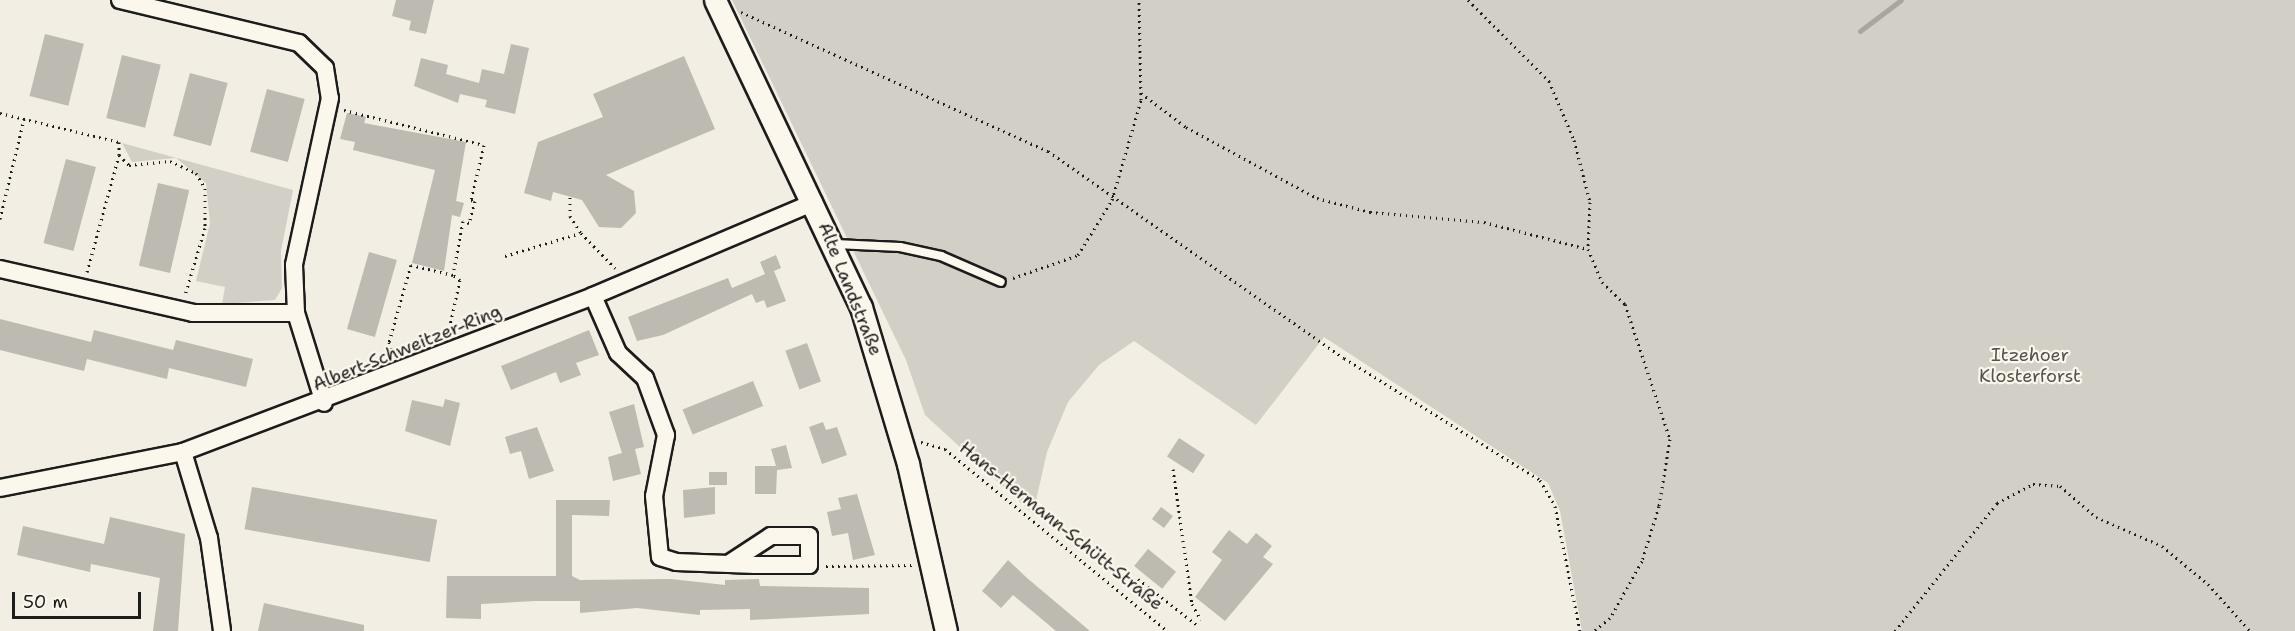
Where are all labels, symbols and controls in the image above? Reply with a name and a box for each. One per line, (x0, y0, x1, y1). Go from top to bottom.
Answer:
street label: Alte Landstraße (813, 219, 887, 359)
street label: Albert-Schweitzer-Ring (310, 300, 504, 396)
park label: Itzehoer Klosterforst (1979, 345, 2081, 388)
street label: Hans-Hermann-Schütt-Straße (955, 437, 1167, 615)
scale bar (15, 580, 144, 618)
text: 50 m (23, 590, 68, 614)

